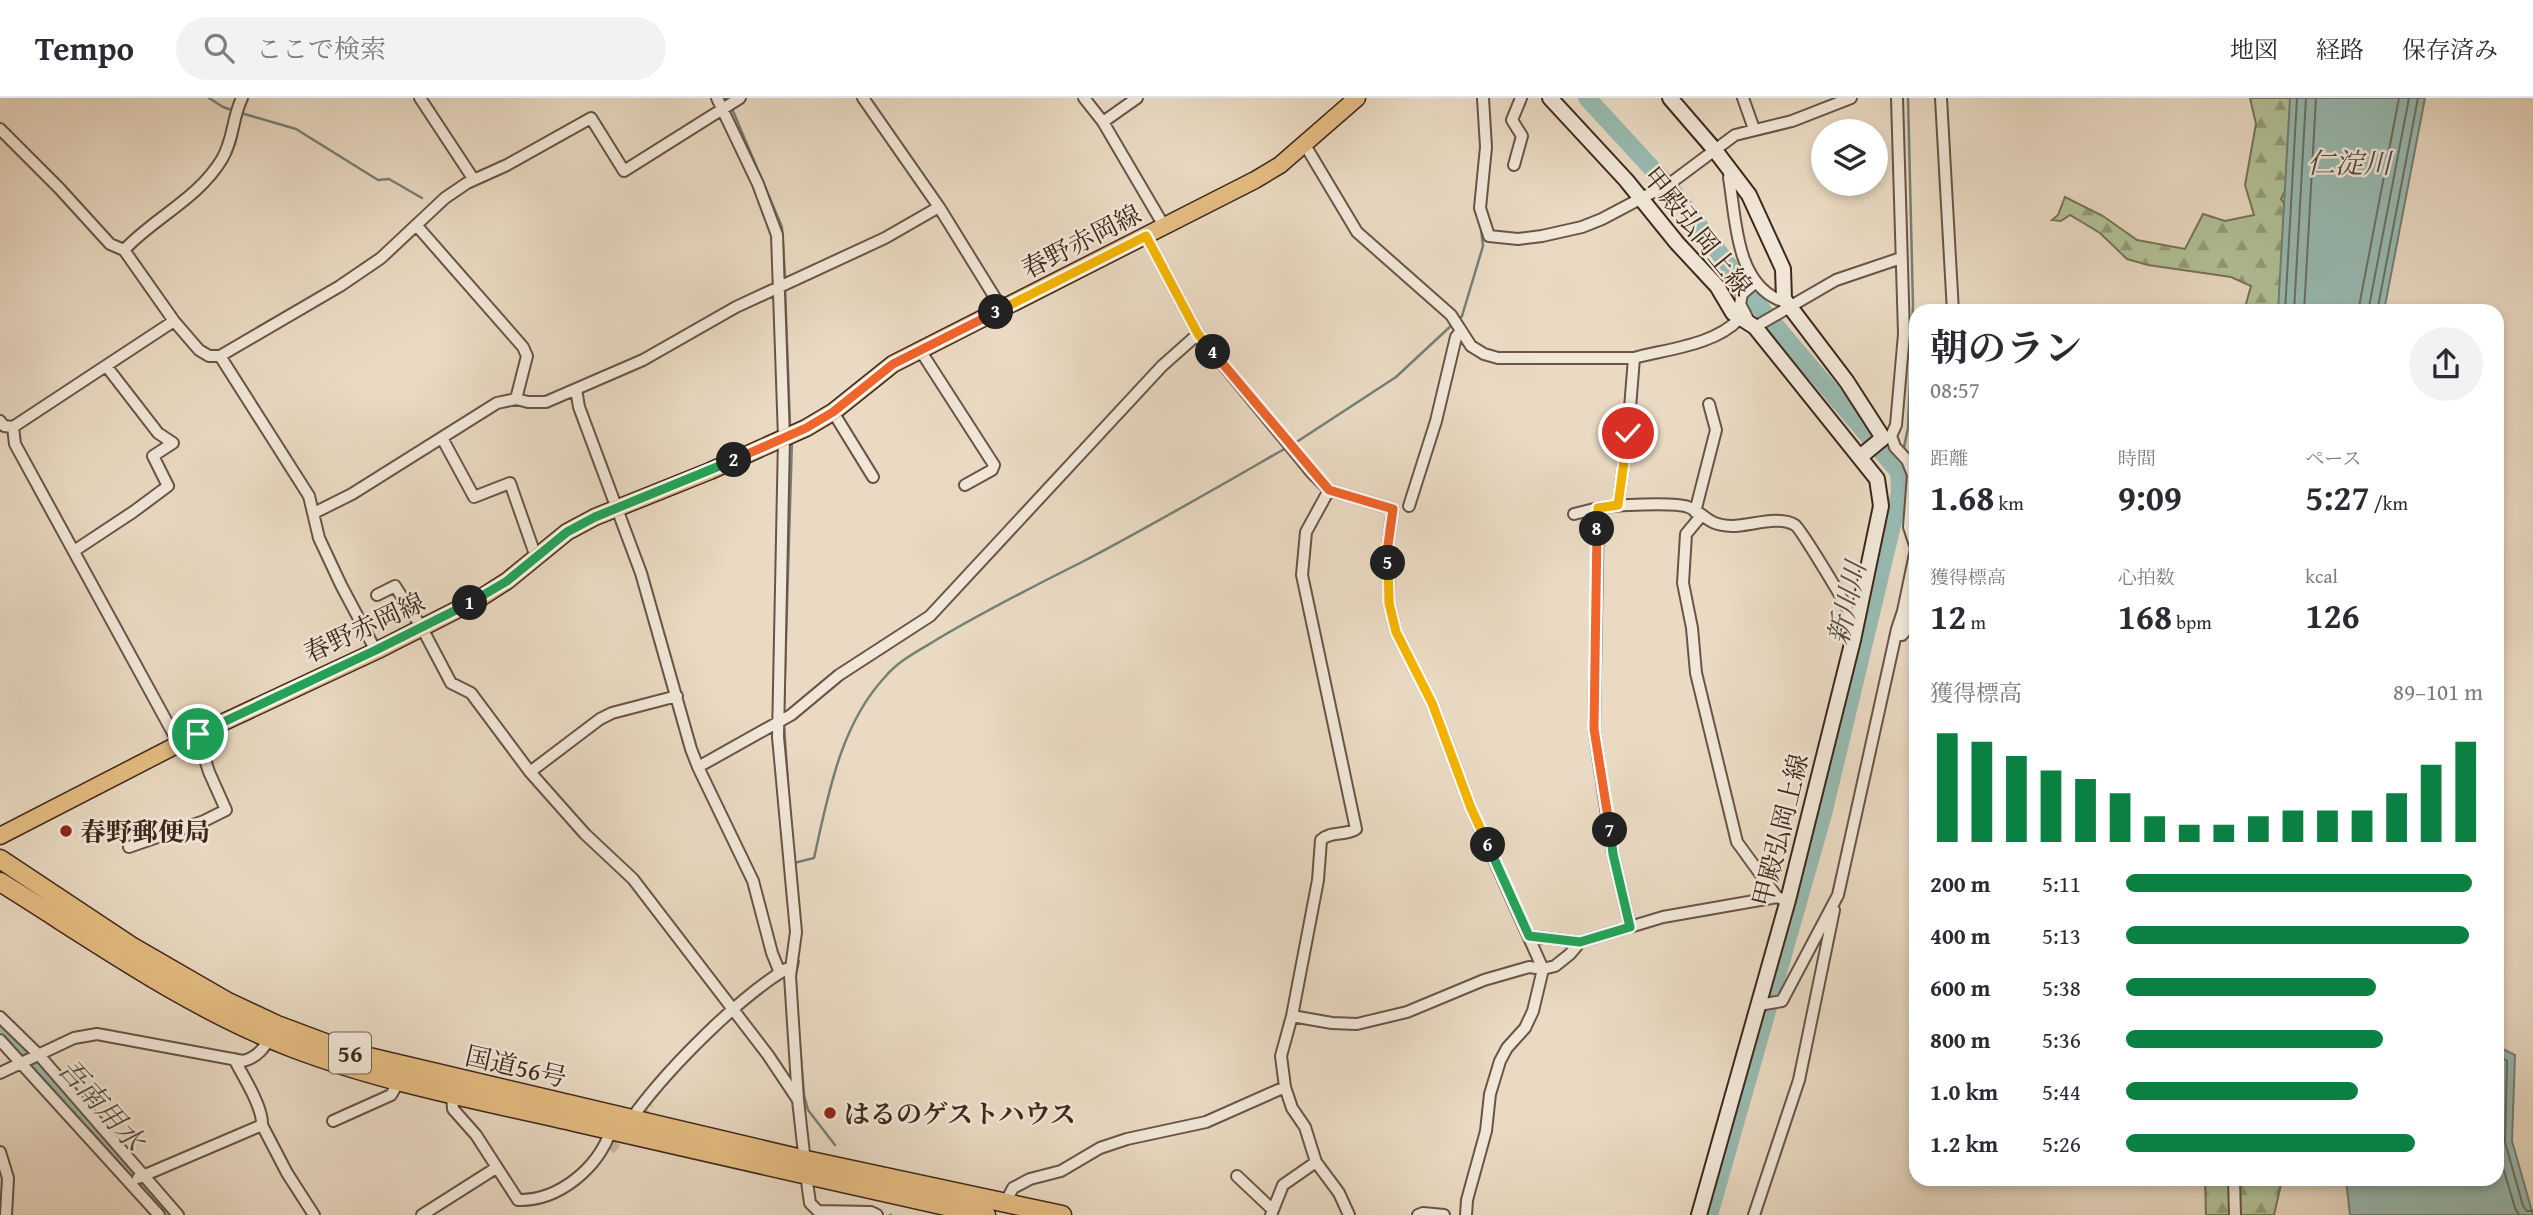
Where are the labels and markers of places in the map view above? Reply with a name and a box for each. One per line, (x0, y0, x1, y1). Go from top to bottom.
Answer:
pin: 3 (978, 294, 1014, 330)
pin: 4 (1196, 334, 1230, 370)
pin (1598, 403, 1658, 463)
pin: 2 (716, 442, 752, 478)
pin: 8 (1580, 512, 1614, 546)
pin: 5 (1370, 546, 1406, 580)
pin: 1 (452, 586, 488, 620)
pin (168, 704, 228, 764)
place label: 春野郵便局 (80, 812, 210, 851)
pin: 7 (1592, 812, 1628, 848)
marker: 春野郵便局 (58, 823, 74, 839)
pin: 6 (1470, 828, 1506, 862)
place label: はるのゲストハウス (844, 1094, 1076, 1133)
marker: はるのゲストハウス (822, 1105, 838, 1121)

